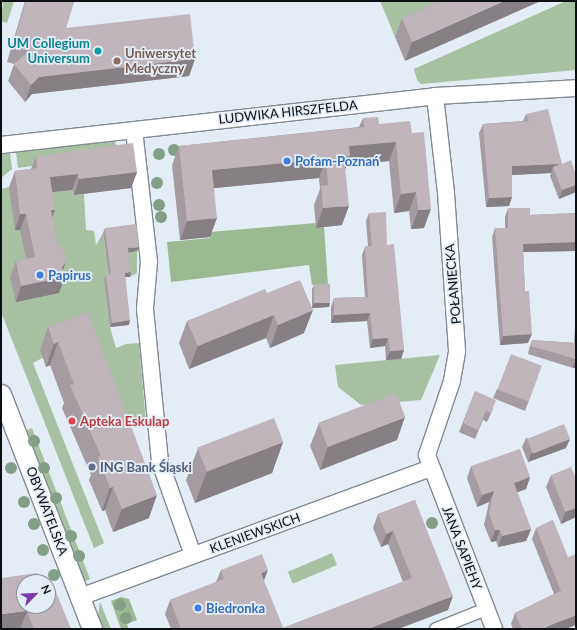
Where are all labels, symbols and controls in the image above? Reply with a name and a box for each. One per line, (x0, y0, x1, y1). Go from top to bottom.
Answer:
place label: UM Collegium Universum (7, 36, 90, 67)
marker: UM Collegium Universum (93, 46, 103, 56)
place label: Uniwersytet Medyczny (125, 46, 196, 77)
marker: Uniwersytet Medyczny (112, 56, 122, 66)
street label: LUDWIKA HIRSZFELDA (218, 97, 358, 127)
place label: Pofam-Poznań (295, 153, 379, 169)
marker: Pofam-Poznań (282, 156, 292, 166)
street label: POŁANIECKA (442, 243, 464, 325)
place label: Papirus (48, 267, 91, 283)
marker: Papirus (35, 270, 45, 280)
place label: Apteka Eskulap (80, 413, 169, 429)
marker: Apteka Eskulap (67, 416, 77, 426)
place label: ING Bank Śląski (100, 459, 192, 475)
marker: ING Bank Śląski (87, 462, 97, 472)
street label: OBYWATELSKA (23, 464, 71, 558)
street label: JANA SAPIEHY (439, 504, 485, 592)
street label: KLENIEWSKICH (208, 509, 302, 557)
north arrow (16, 574, 56, 614)
text: N (39, 583, 54, 596)
place label: Biedronka (206, 600, 265, 616)
marker: Biedronka (193, 603, 203, 613)

